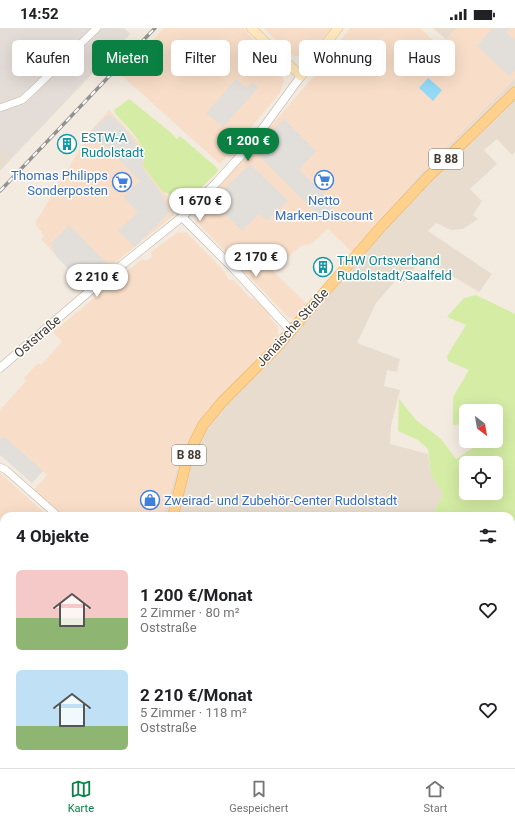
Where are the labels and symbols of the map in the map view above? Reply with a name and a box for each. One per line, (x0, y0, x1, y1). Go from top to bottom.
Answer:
pin: 1 200 € (211, 128, 285, 162)
place label: ESTW-A Rudolstadt (81, 130, 144, 160)
building icon: ESTW-A Rudolstadt (56, 133, 78, 155)
road number: B 88 (429, 149, 463, 169)
place label: Thomas Philipps Sonderposten (11, 168, 108, 198)
supermarket icon: Netto Marken-Discount (313, 169, 335, 191)
supermarket icon: Thomas Philipps Sonderposten (111, 171, 133, 193)
pin: 1 670 € (163, 188, 237, 222)
place label: Netto Marken-Discount (275, 193, 373, 223)
pin: 2 170 € (219, 244, 293, 278)
place label: THW Ortsverband Rudolstadt/Saalfeld (337, 253, 452, 283)
building icon: THW Ortsverband Rudolstadt/Saalfeld (312, 256, 334, 278)
pin: 2 210 € (60, 264, 134, 298)
street label: Jenaische Straße (253, 285, 332, 370)
street label: Oststraße (11, 312, 64, 361)
north arrow (459, 404, 503, 448)
road number: B 88 (172, 445, 206, 465)
shop icon: Zweirad- und Zubehör-Center Rudolstadt (139, 489, 161, 511)
place label: Zweirad- und Zubehör-Center Rudolstadt (164, 493, 397, 508)

